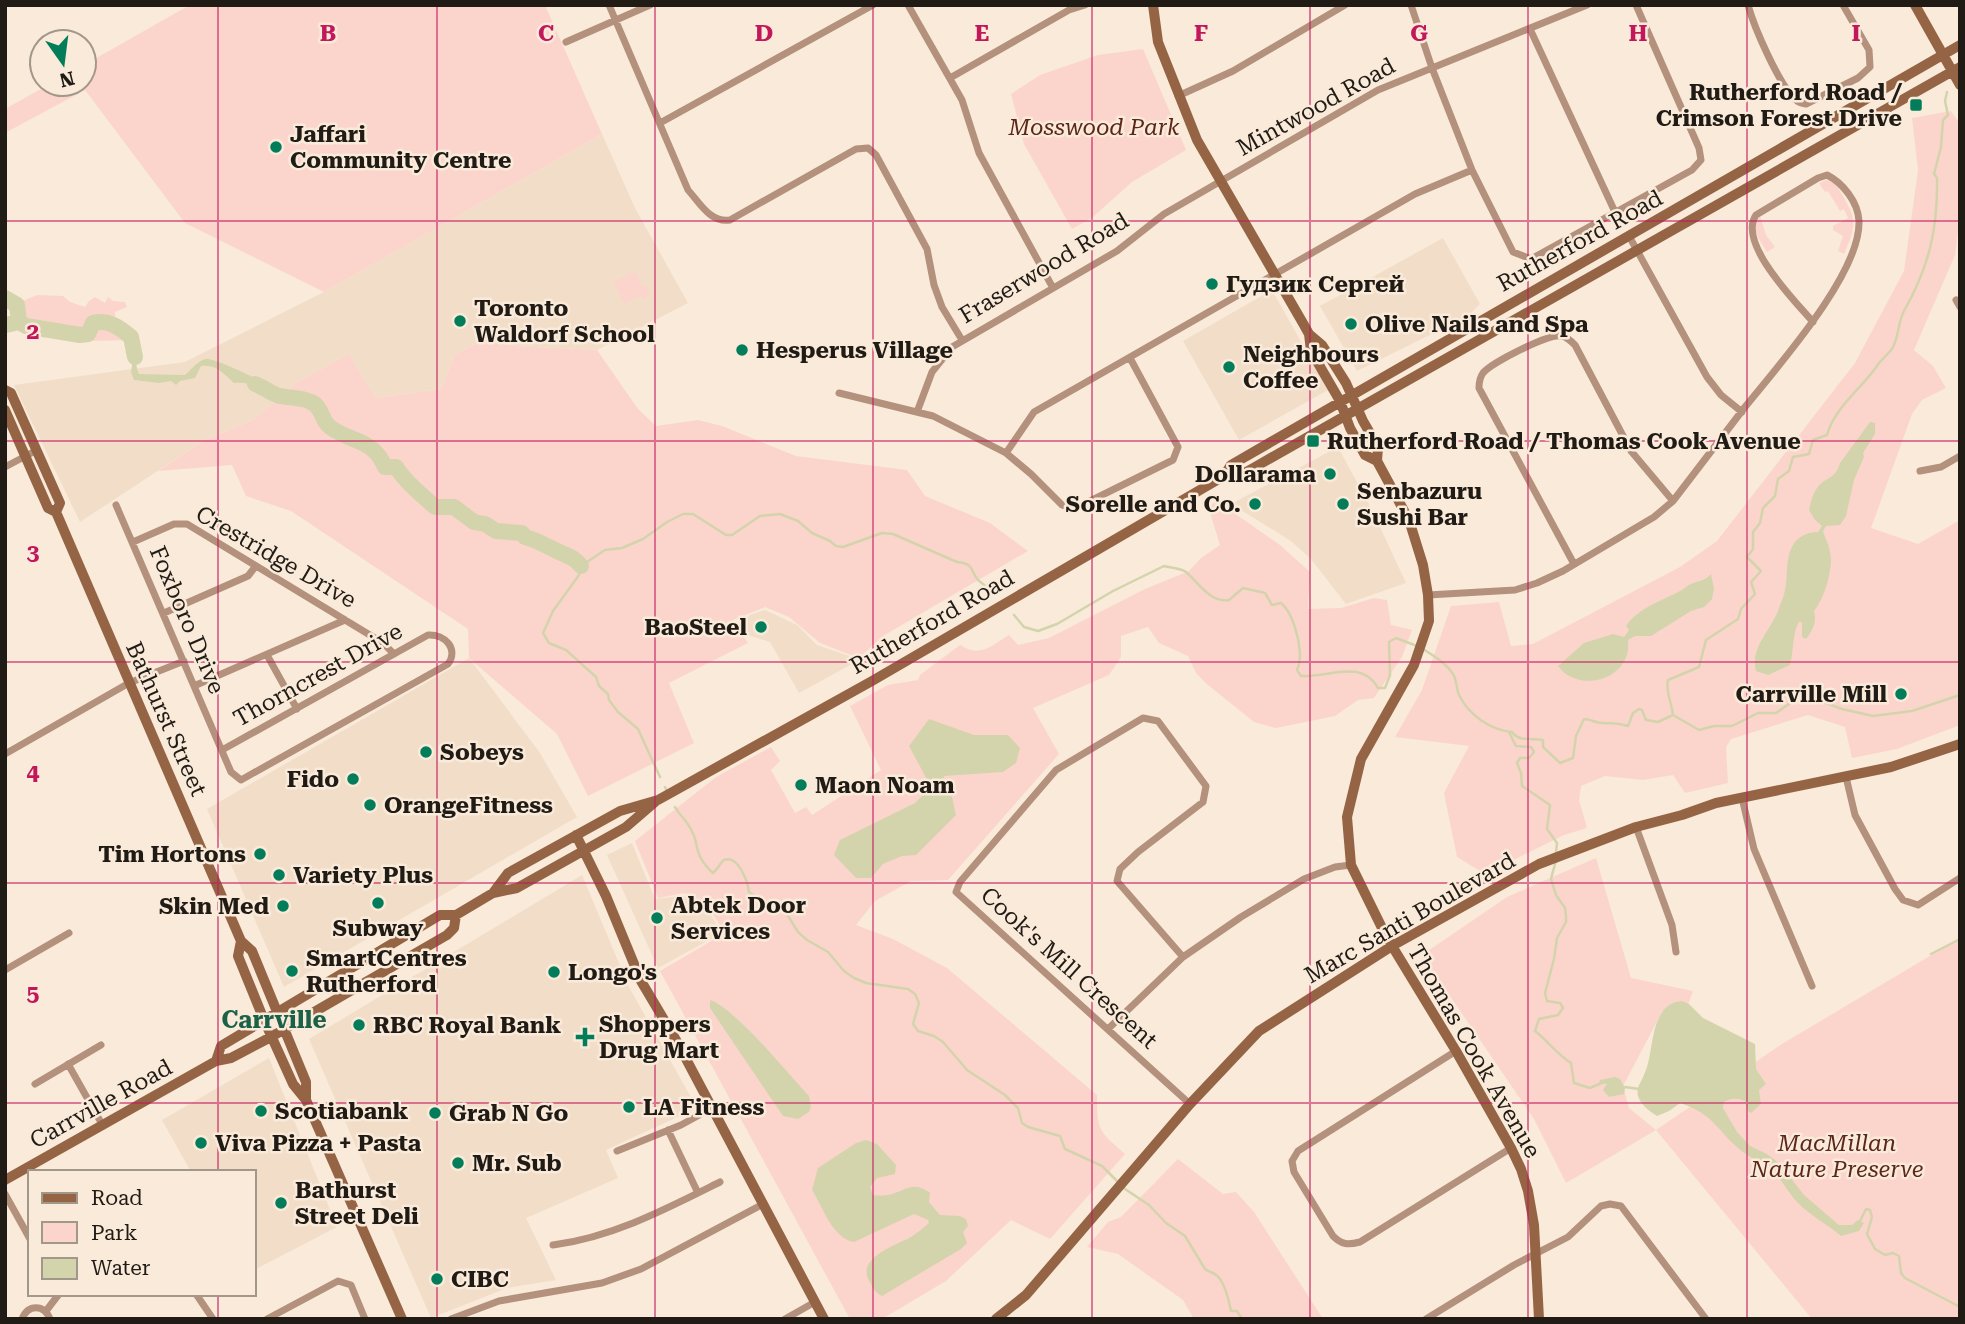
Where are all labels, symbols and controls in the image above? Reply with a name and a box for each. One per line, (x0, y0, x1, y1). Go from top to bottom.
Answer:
text: B (320, 20, 336, 47)
text: C (538, 20, 554, 47)
text: D (755, 20, 773, 47)
text: E (975, 20, 989, 47)
text: F (1194, 20, 1208, 47)
text: G (1410, 20, 1428, 47)
text: H (1629, 20, 1648, 47)
text: I (1851, 20, 1861, 47)
north arrow (28, 28, 98, 98)
street label: Mintwood Road (1232, 52, 1400, 162)
text: N (57, 66, 77, 92)
place label: Rutherford Road / Crimson Forest Drive (1656, 79, 1903, 132)
marker: Rutherford Road / Crimson Forest Drive (1908, 97, 1924, 113)
park label: Mosswood Park (1008, 114, 1180, 141)
place label: Jaffari Community Centre (290, 121, 511, 174)
marker: Jaffari Community Centre (268, 139, 284, 155)
street label: Rutherford Road (1493, 184, 1668, 298)
street label: Fraserwood Road (955, 207, 1134, 329)
place label: Гудзик Сергей (1226, 271, 1405, 298)
marker: Гудзик Сергей (1204, 276, 1220, 292)
place label: Toronto Waldorf School (474, 295, 655, 348)
place label: Olive Nails and Spa (1365, 311, 1589, 338)
marker: Toronto Waldorf School (452, 313, 468, 329)
marker: Olive Nails and Spa (1343, 316, 1359, 332)
text: 2 (27, 318, 39, 345)
place label: Hesperus Village (756, 337, 953, 364)
place label: Neighbours Coffee (1243, 341, 1379, 394)
marker: Hesperus Village (734, 342, 750, 358)
marker: Neighbours Coffee (1221, 359, 1237, 375)
place label: Rutherford Road / Thomas Cook Avenue (1327, 428, 1801, 455)
marker: Rutherford Road / Thomas Cook Avenue (1305, 433, 1321, 449)
place label: Dollarama (1195, 461, 1316, 488)
marker: Dollarama (1322, 466, 1338, 482)
place label: Senbazuru Sushi Bar (1357, 478, 1482, 531)
place label: Sorelle and Co. (1066, 491, 1241, 518)
marker: Sorelle and Co. (1247, 496, 1263, 512)
marker: Senbazuru Sushi Bar (1335, 496, 1351, 512)
street label: Crestridge Drive (191, 500, 361, 614)
text: 3 (27, 539, 40, 566)
street label: Foxboro Drive (144, 542, 230, 698)
street label: Rutherford Road (845, 564, 1019, 680)
place label: BaoSteel (644, 614, 747, 641)
street label: Thorncrest Drive (229, 617, 407, 733)
marker: BaoSteel (753, 619, 769, 635)
street label: Bathurst Street (120, 638, 212, 801)
place label: Carrville Mill (1735, 681, 1887, 708)
marker: Carrville Mill (1893, 686, 1909, 702)
place label: Sobeys (440, 739, 524, 766)
marker: Sobeys (418, 744, 434, 760)
text: 4 (27, 759, 40, 786)
place label: Fido (287, 766, 339, 793)
marker: Fido (345, 771, 361, 787)
place label: Maon Noam (815, 772, 955, 799)
marker: Maon Noam (793, 777, 809, 793)
place label: OrangeFitness (384, 792, 553, 819)
marker: OrangeFitness (362, 797, 378, 813)
place label: Tim Hortons (98, 841, 246, 868)
marker: Tim Hortons (252, 846, 268, 862)
street label: Marc Santi Boulevard (1300, 847, 1520, 989)
place label: Variety Plus (293, 862, 433, 889)
marker: Variety Plus (271, 867, 287, 883)
street label: Cook's Mill Crescent (975, 882, 1163, 1055)
place label: Abtek Door Services (671, 892, 806, 945)
place label: Skin Med (159, 893, 269, 920)
marker: Subway (370, 895, 386, 911)
marker: Skin Med (275, 898, 291, 914)
marker: Abtek Door Services (649, 910, 665, 926)
place label: Subway (333, 915, 424, 942)
street label: Thomas Cook Avenue (1402, 939, 1546, 1163)
place label: SmartCentres Rutherford (306, 945, 467, 998)
place label: Longo's (568, 959, 657, 986)
marker: SmartCentres Rutherford (284, 963, 300, 979)
marker: Longo's (546, 964, 562, 980)
text: 5 (27, 980, 40, 1007)
district label: Carrville (221, 1006, 327, 1034)
place label: Shoppers Drug Mart (599, 1011, 719, 1064)
place label: RBC Royal Bank (373, 1012, 561, 1039)
marker: RBC Royal Bank (351, 1017, 367, 1033)
marker: Shoppers Drug Mart (577, 1029, 593, 1045)
street label: Carrville Road (25, 1054, 177, 1154)
place label: LA Fitness (643, 1094, 764, 1121)
place label: Scotiabank (275, 1098, 408, 1125)
marker: LA Fitness (621, 1099, 637, 1115)
place label: Grab N Go (449, 1100, 568, 1127)
marker: Scotiabank (253, 1103, 269, 1119)
marker: Grab N Go (427, 1105, 443, 1121)
place label: Viva Pizza + Pasta (215, 1130, 422, 1157)
park label: MacMillan Nature Preserve (1750, 1130, 1923, 1183)
marker: Viva Pizza + Pasta (193, 1135, 209, 1151)
place label: Mr. Sub (472, 1150, 562, 1177)
marker: Mr. Sub (450, 1155, 466, 1171)
legend (28, 1170, 256, 1296)
place label: Bathurst Street Deli (295, 1177, 419, 1230)
text: Road (91, 1186, 143, 1210)
marker: Bathurst Street Deli (273, 1195, 289, 1211)
text: Park (91, 1221, 137, 1245)
text: Water (91, 1256, 151, 1280)
place label: CIBC (451, 1266, 509, 1293)
marker: CIBC (429, 1271, 445, 1287)

